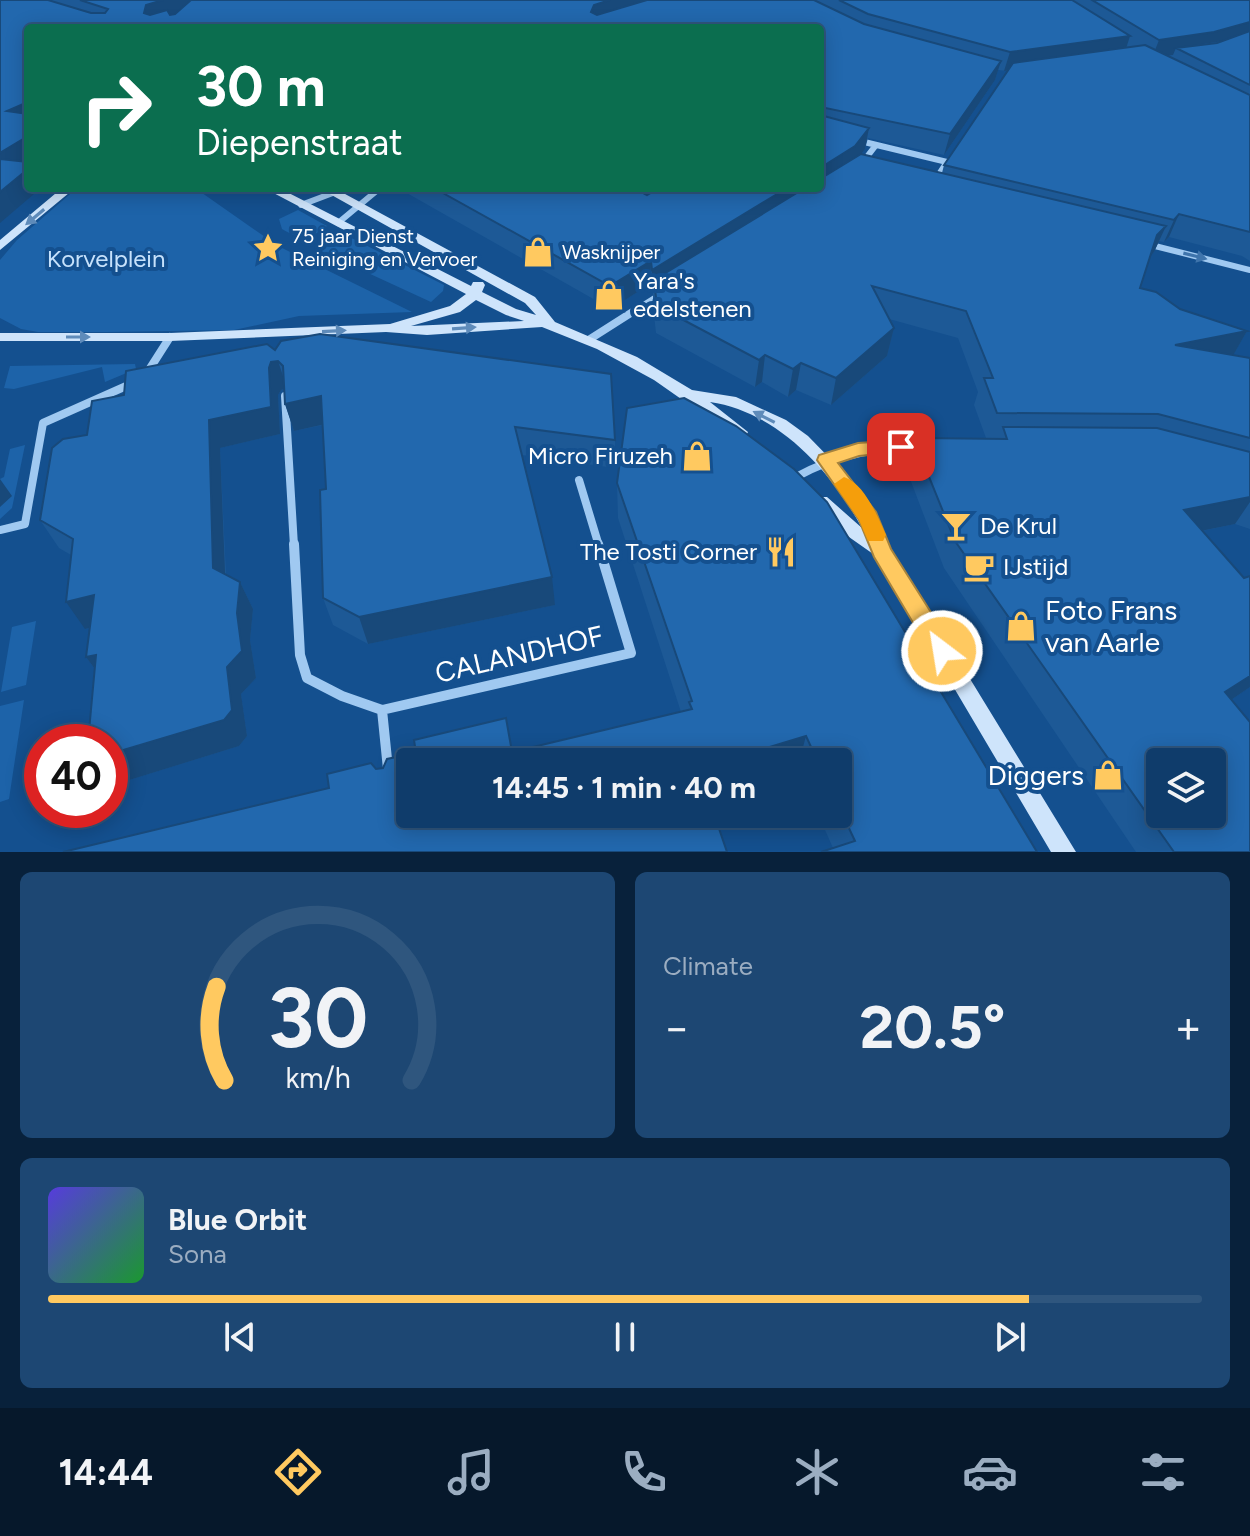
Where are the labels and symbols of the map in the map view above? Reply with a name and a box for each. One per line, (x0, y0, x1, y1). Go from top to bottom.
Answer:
one-way arrow (25, 208, 45, 225)
place label: 75 jaar Dienst Reiniging en Vervoer (292, 224, 478, 271)
place icon: 75 jaar Dienst Reiniging en Vervoer (251, 231, 285, 265)
shop icon: Wasknijper (521, 235, 555, 269)
place label: Wasknijper (562, 240, 661, 264)
park label: Korvelplein (47, 244, 165, 273)
one-way arrow (1183, 250, 1208, 263)
place label: Yara's edelstenen (633, 266, 752, 323)
shop icon: Yara's edelstenen (592, 278, 626, 312)
one-way arrow (452, 321, 477, 334)
one-way arrow (322, 324, 347, 337)
one-way arrow (66, 331, 91, 343)
one-way arrow (752, 410, 775, 423)
pin (867, 413, 935, 481)
shop icon: Micro Firuzeh (680, 439, 714, 473)
place label: Micro Firuzeh (528, 441, 673, 470)
bar icon: De Krul (939, 509, 973, 543)
place label: De Krul (980, 511, 1057, 540)
restaurant icon: The Tosti Corner (764, 535, 798, 569)
place label: The Tosti Corner (580, 537, 757, 566)
cafe icon: IJstijd (962, 550, 996, 584)
place label: IJstijd (1003, 552, 1068, 581)
place label: Foto Frans van Aarle (1045, 593, 1177, 659)
position arrow (900, 609, 984, 693)
shop icon: Foto Frans van Aarle (1004, 609, 1038, 643)
street label: CALANDHOF (432, 618, 606, 690)
speed limit sign: 40 (24, 724, 128, 828)
place label: Diggers (988, 758, 1084, 792)
shop icon: Diggers (1091, 758, 1125, 792)

